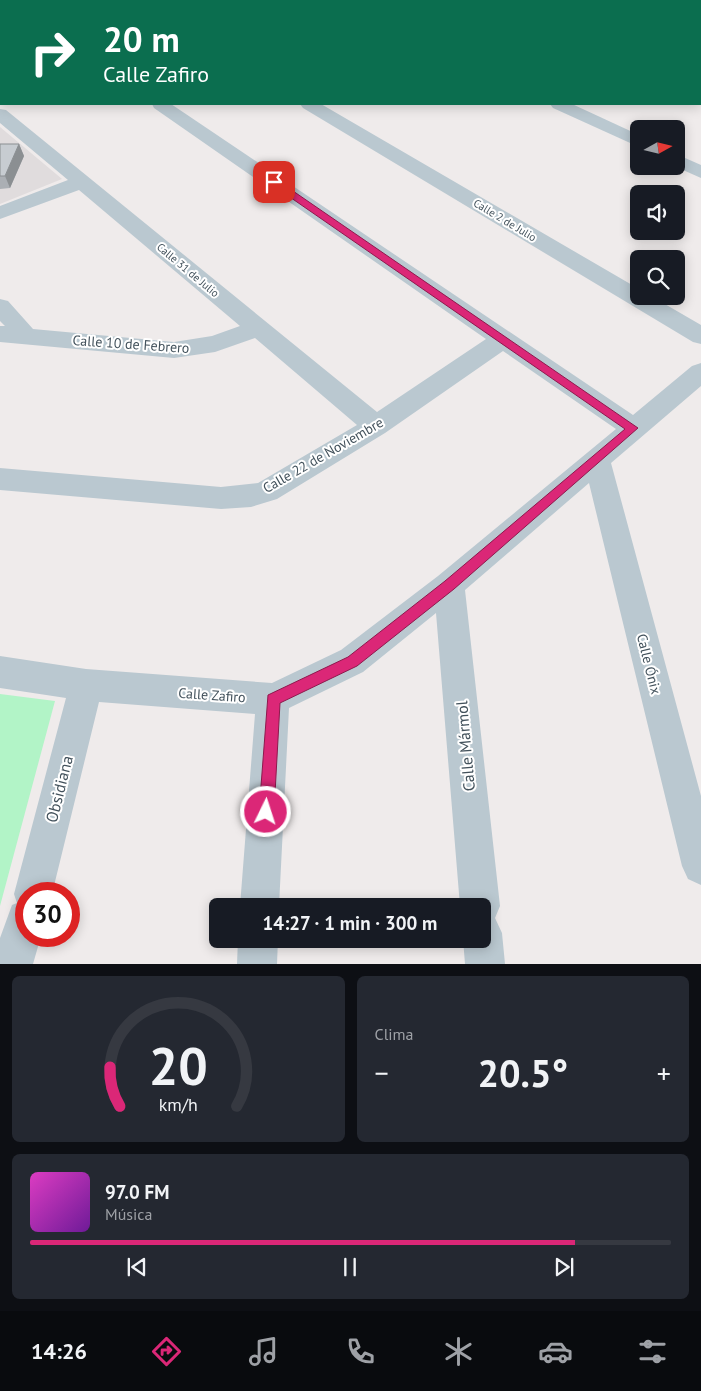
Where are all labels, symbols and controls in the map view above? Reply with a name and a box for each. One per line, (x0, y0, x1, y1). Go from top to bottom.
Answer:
text: 20 m (103, 16, 180, 62)
icon: right (20, 20, 85, 85)
text: Calle Zafiro (103, 60, 209, 88)
north arrow (630, 120, 685, 175)
map controls (630, 120, 685, 305)
pin (253, 161, 295, 203)
icon: arrive (260, 168, 288, 196)
button: sound (630, 185, 685, 240)
street label: Calle 2 de Julio (471, 196, 539, 244)
street label: Calle 31 de Julio (154, 240, 222, 300)
button: search (630, 250, 685, 305)
street label: Calle 10 de Febrero (72, 331, 190, 357)
street label: Calle 22 de Noviembre (259, 413, 387, 497)
street label: Calle Ónix (633, 632, 665, 696)
street label: Calle Zafiro (178, 684, 246, 706)
street label: Calle Mármol (451, 700, 479, 792)
street label: Obsidiana (41, 754, 77, 824)
position arrow (239, 785, 291, 837)
speed limit sign: 30 (15, 882, 80, 947)
text: 14:27 · 1 min · 300 m (263, 911, 437, 935)
text: Clima (375, 1024, 414, 1044)
text: 20 (149, 1032, 208, 1099)
text: 20.5° (477, 1048, 568, 1097)
text: − (375, 1054, 389, 1091)
text: + (657, 1054, 671, 1091)
text: km/h (159, 1093, 198, 1116)
text: 97.0 FM (105, 1180, 169, 1204)
text: Música (105, 1204, 152, 1224)
icon: previous (123, 1253, 151, 1281)
icon: pause (336, 1253, 364, 1281)
icon: next (550, 1253, 578, 1281)
icon: directions (149, 1334, 184, 1369)
icon: music (246, 1334, 281, 1369)
icon: phone (343, 1334, 378, 1369)
icon: climate (441, 1334, 476, 1369)
icon: car (538, 1334, 573, 1369)
icon: filters (635, 1334, 670, 1369)
text: 14:26 (31, 1337, 87, 1365)

